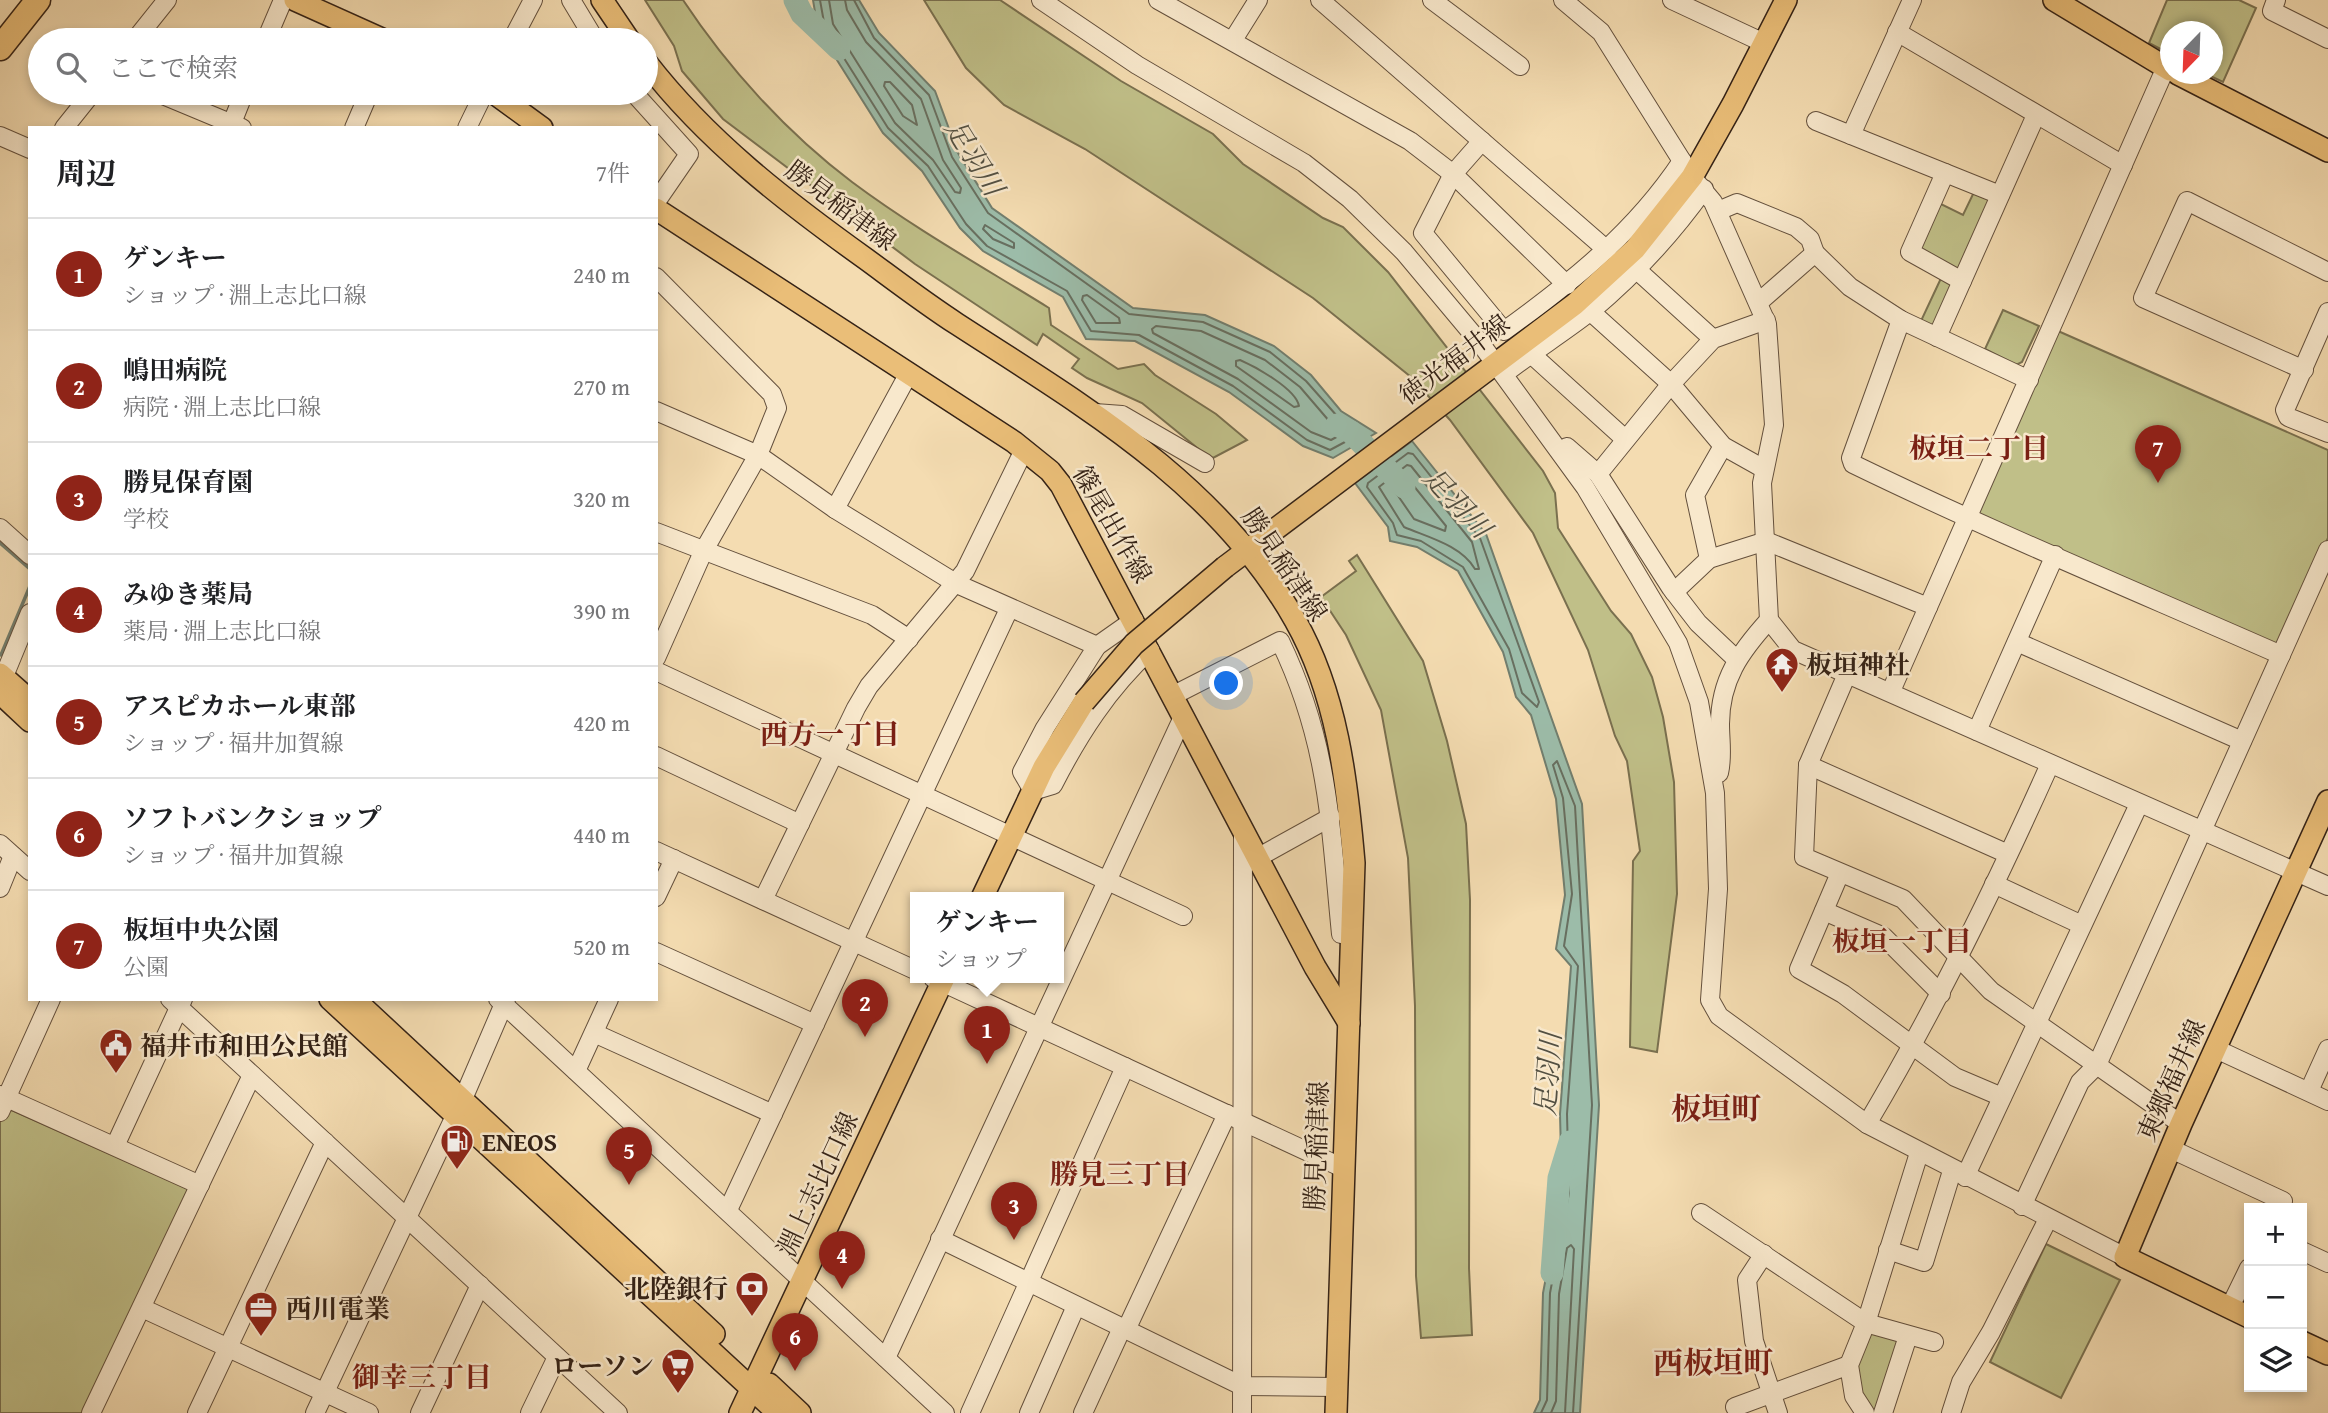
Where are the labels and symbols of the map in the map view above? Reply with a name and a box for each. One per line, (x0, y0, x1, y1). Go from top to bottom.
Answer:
north arrow (2160, 21, 2223, 84)
water label: 足羽川 (935, 111, 1016, 206)
street label: 勝見稲津線 (777, 150, 905, 260)
street label: 徳光福井線 (1390, 304, 1518, 414)
pin: 7 (2135, 425, 2181, 483)
district label: 板垣二丁目 (1909, 427, 2049, 468)
water label: 足羽川 (1414, 457, 1504, 549)
street label: 篠尾出作線 (1064, 458, 1162, 590)
street label: 勝見稲津線 (1232, 499, 1338, 629)
temple icon: 板垣神社 (1763, 645, 1801, 694)
place label: 板垣神社 (1806, 645, 1910, 684)
your location (1209, 666, 1243, 700)
district label: 西方一丁目 (760, 713, 900, 754)
district label: 板垣一丁目 (1832, 920, 1972, 961)
pin: 2 (842, 979, 888, 1037)
pin: 1 (964, 1006, 1010, 1064)
street label: 東郷福井線 (2127, 1013, 2215, 1147)
public building icon: 福井市和田公民館 (97, 1026, 135, 1075)
place label: 福井市和田公民館 (140, 1026, 348, 1065)
water label: 足羽川 (1524, 1028, 1571, 1117)
street label: 勝見稲津線 (1294, 1080, 1338, 1212)
district label: 板垣町 (1671, 1086, 1761, 1130)
street label: 淵上志比口線 (766, 1105, 868, 1263)
fuel station icon: ENEOS (438, 1122, 476, 1171)
place label: ENEOS (482, 1122, 557, 1161)
pin: 5 (606, 1127, 652, 1185)
district label: 勝見三丁目 (1050, 1153, 1190, 1194)
pin: 3 (991, 1182, 1037, 1240)
pin: 4 (819, 1231, 865, 1289)
place label: 北陸銀行 (624, 1269, 728, 1308)
bank icon: 北陸銀行 (733, 1269, 771, 1318)
office icon: 西川電業 (242, 1289, 280, 1338)
place label: 西川電業 (286, 1289, 390, 1328)
pin: 6 (772, 1313, 818, 1371)
district label: 西板垣町 (1653, 1340, 1773, 1384)
place label: ローソン (551, 1346, 654, 1385)
supermarket icon: ローソン (659, 1346, 697, 1395)
district label: 御幸三丁目 (352, 1356, 492, 1397)

